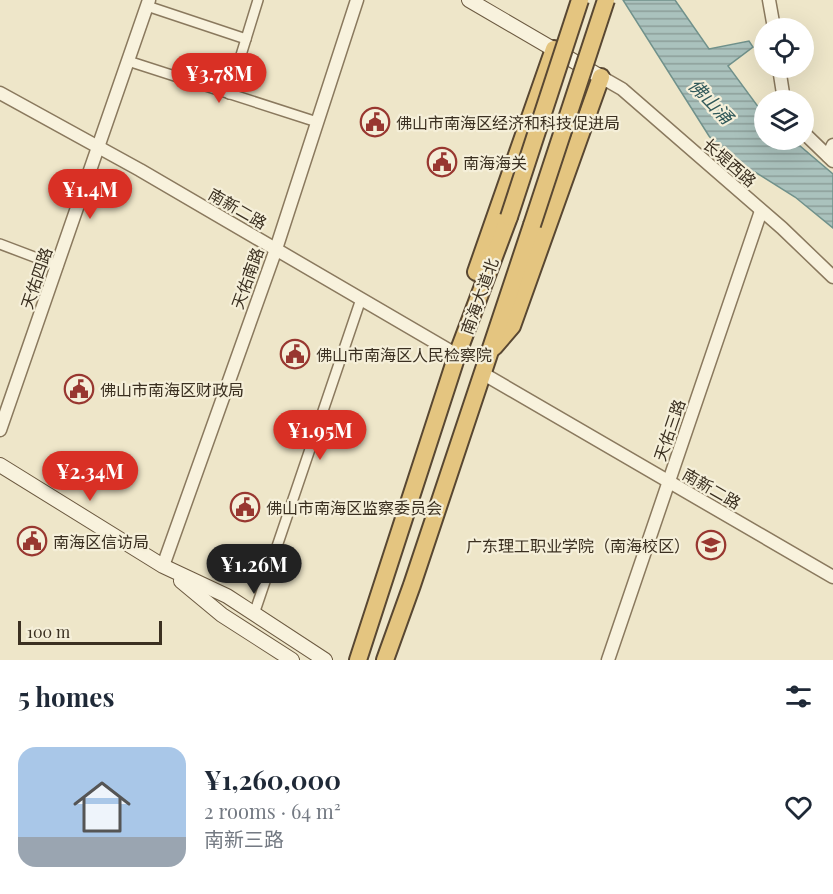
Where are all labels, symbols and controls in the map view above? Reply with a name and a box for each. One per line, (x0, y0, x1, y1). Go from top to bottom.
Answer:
map controls (754, 18, 814, 150)
button: locate (754, 18, 814, 78)
pin: ¥3.78M (170, 53, 268, 104)
text: ¥3.78M (185, 59, 253, 86)
water label: 佛山涌 (684, 73, 740, 130)
button: layers (754, 90, 814, 150)
public building icon: 佛山市南海区经济和科技促进局 (359, 106, 391, 138)
place label: 佛山市南海区经济和科技促进局 (396, 112, 620, 133)
street label: 长堤西路 (699, 133, 761, 191)
public building icon: 南海海关 (426, 146, 458, 178)
place label: 南海海关 (463, 152, 527, 173)
pin: ¥1.4M (48, 169, 132, 220)
text: ¥1.4M (62, 175, 118, 202)
street label: 南新二路 (205, 183, 271, 233)
street label: 天佑四路 (16, 244, 56, 312)
street label: 天佑南路 (226, 244, 268, 312)
street label: 南海大道北 (455, 255, 503, 337)
public building icon: 佛山市南海区人民检察院 (279, 338, 311, 370)
place label: 佛山市南海区人民检察院 (316, 344, 492, 365)
public building icon: 佛山市南海区财政局 (63, 373, 95, 405)
place label: 佛山市南海区财政局 (100, 379, 244, 400)
street label: 天佑三路 (649, 396, 689, 464)
pin: ¥1.95M (271, 410, 369, 461)
text: ¥1.95M (287, 416, 353, 443)
pin: ¥2.34M (41, 451, 139, 502)
text: ¥2.34M (56, 457, 124, 484)
street label: 南新二路 (679, 463, 745, 513)
public building icon: 佛山市南海区监察委员会 (229, 491, 261, 523)
place label: 佛山市南海区监察委员会 (266, 497, 442, 518)
public building icon: 南海区信访局 (16, 525, 48, 557)
school or university icon: 广东理工职业学院（南海校区） (695, 529, 727, 561)
place label: 南海区信访局 (53, 531, 149, 552)
place label: 广东理工职业学院（南海校区） (466, 535, 690, 556)
pin: ¥1.26M (205, 544, 303, 595)
text: ¥1.26M (221, 550, 287, 577)
scale bar (18, 618, 162, 646)
text: 100 m (27, 621, 70, 642)
text: 5 homes (18, 679, 114, 714)
icon: filters (782, 680, 815, 713)
text: ¥1,260,000 (204, 762, 341, 797)
icon: home (66, 771, 138, 843)
icon: heart (782, 791, 815, 824)
text: 2 rooms · 64 m² (204, 797, 341, 824)
text: 南新三路 (204, 825, 284, 852)

